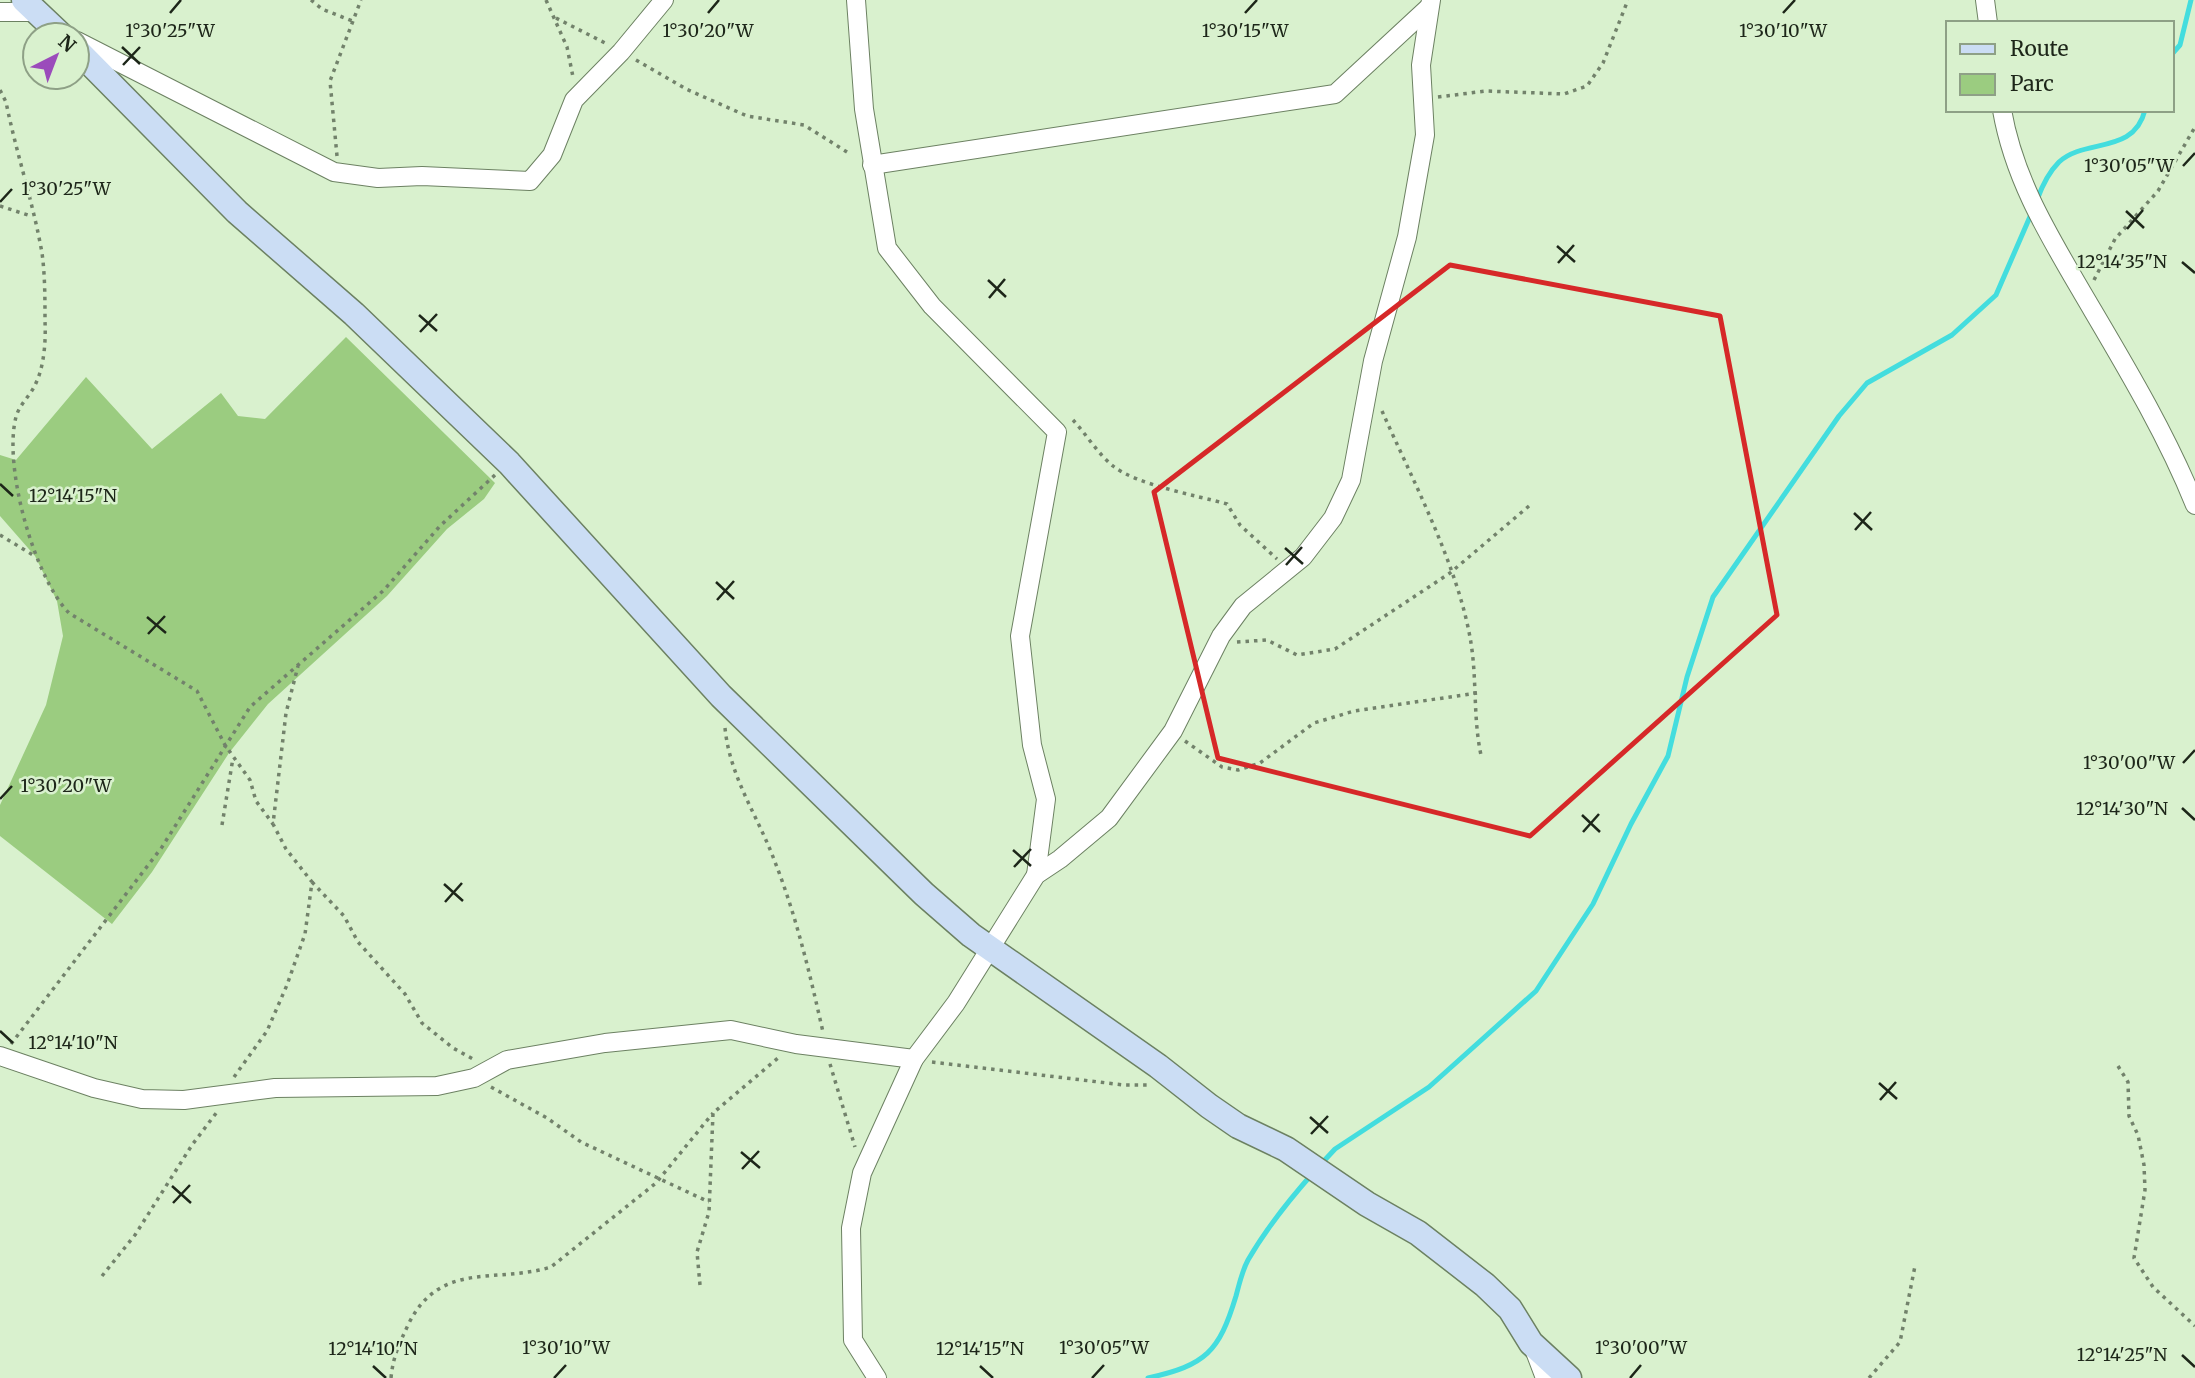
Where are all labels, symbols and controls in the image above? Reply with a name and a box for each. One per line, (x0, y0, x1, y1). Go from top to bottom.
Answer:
text: 1°30'25"W (125, 19, 216, 42)
text: 1°30'20"W (662, 19, 755, 42)
text: 1°30'15"W (1202, 19, 1289, 42)
text: 1°30'10"W (1739, 19, 1828, 42)
north arrow (21, 21, 91, 91)
legend (1946, 21, 2174, 112)
text: N (54, 29, 81, 57)
text: Route (2010, 35, 2068, 62)
text: Parc (2010, 70, 2054, 97)
text: 1°30'05"W (2084, 154, 2175, 177)
text: 1°30'25"W (21, 177, 112, 200)
text: 12°14'35"N (2077, 250, 2167, 273)
text: 12°14'15"N (29, 484, 117, 507)
text: 1°30'00"W (2083, 751, 2176, 774)
text: 1°30'20"W (20, 774, 113, 797)
text: 12°14'30"N (2076, 797, 2168, 820)
text: 12°14'10"N (28, 1031, 118, 1054)
text: 1°30'10"W (522, 1336, 611, 1359)
text: 1°30'05"W (1059, 1336, 1150, 1359)
text: 1°30'00"W (1595, 1336, 1688, 1359)
text: 12°14'10"N (328, 1337, 418, 1360)
text: 12°14'15"N (936, 1337, 1024, 1360)
text: 12°14'25"N (2077, 1343, 2167, 1366)

